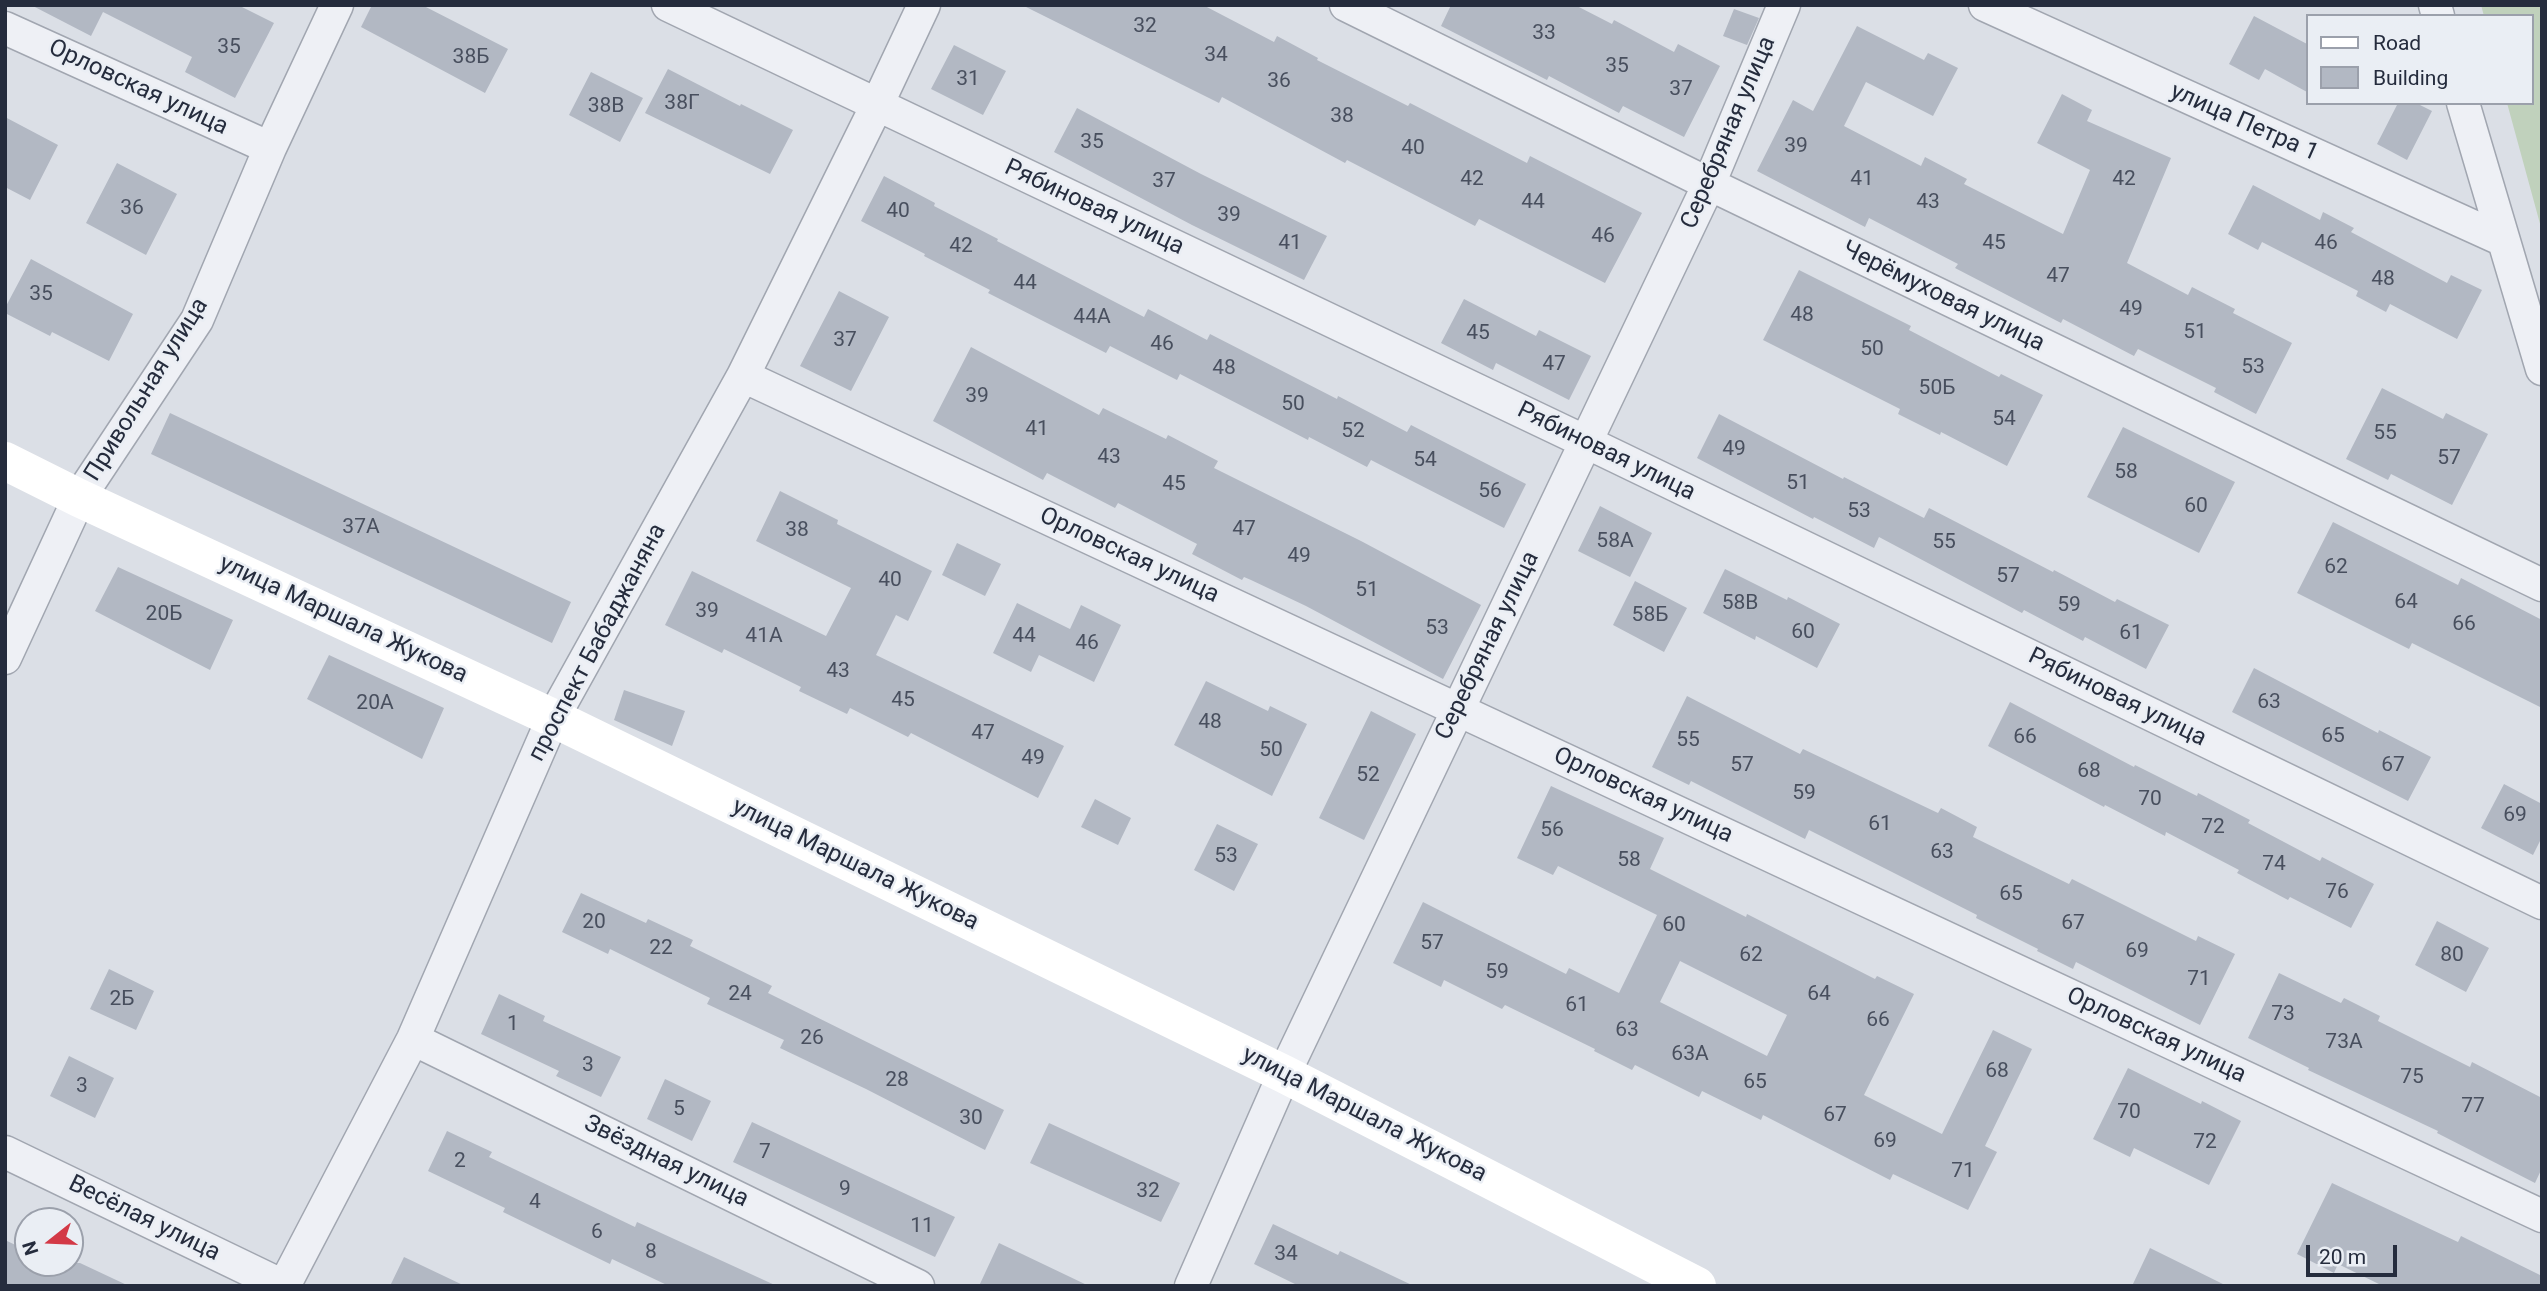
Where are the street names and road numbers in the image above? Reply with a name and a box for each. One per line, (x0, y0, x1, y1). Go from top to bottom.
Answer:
street label: Серебряная улица (1675, 32, 1783, 234)
street label: Орловская улица (44, 34, 232, 142)
street label: улица Петра 1 (2165, 77, 2323, 169)
street label: Рябиновая улица (1000, 154, 1188, 262)
street label: Черёмуховая улица (1837, 235, 2049, 359)
street label: Привольная улица (79, 293, 215, 487)
street label: Рябиновая улица (1512, 396, 1700, 508)
street label: Орловская улица (1035, 502, 1223, 610)
street label: проспект Бабаджаняна (523, 519, 673, 767)
street label: Серебряная улица (1430, 547, 1546, 745)
street label: улица Маршала Жукова (214, 550, 472, 690)
street label: Рябиновая улица (2023, 642, 2211, 754)
street label: Орловская улица (1549, 742, 1737, 850)
street label: улица Маршала Жукова (727, 793, 983, 937)
street label: Орловская улица (2062, 982, 2250, 1090)
street label: улица Маршала Жукова (1237, 1041, 1491, 1189)
street label: Звёздная улица (579, 1110, 753, 1214)
street label: Весёлая улица (64, 1170, 224, 1268)

